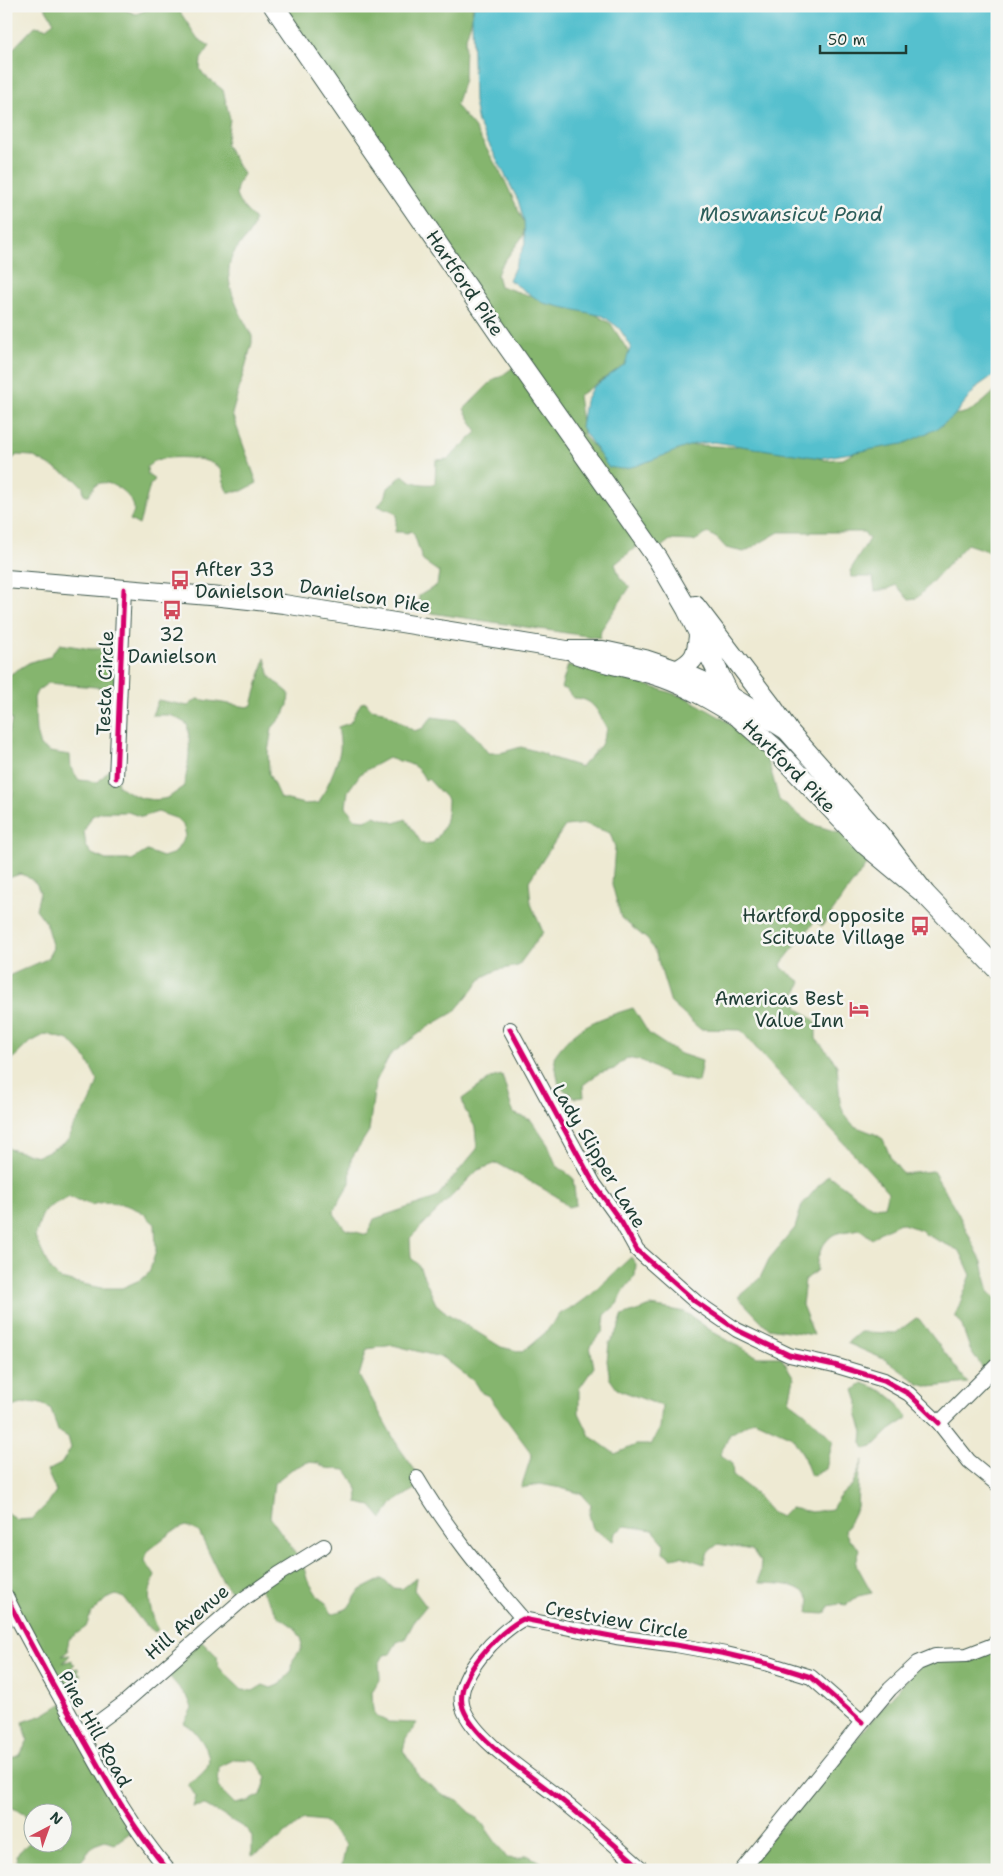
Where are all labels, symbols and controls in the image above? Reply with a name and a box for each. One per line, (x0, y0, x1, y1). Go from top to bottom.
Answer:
scale bar (820, 22, 907, 54)
text: 50 m (828, 30, 866, 50)
water label: Moswansicut Pond (700, 201, 883, 227)
street label: Hartford Pike (420, 225, 510, 341)
place label: After 33 Danielson (195, 557, 284, 604)
bus stop icon: After 33 Danielson (169, 569, 191, 591)
street label: Danielson Pike (298, 573, 432, 619)
bus stop icon: 32 Danielson (161, 599, 183, 621)
place label: 32 Danielson (127, 622, 217, 669)
street label: Testa Circle (91, 630, 119, 736)
street label: Hartford Pike (737, 714, 841, 818)
place label: Hartford opposite Scituate Village (742, 903, 905, 950)
bus stop icon: Hartford opposite Scituate Village (909, 915, 931, 937)
place label: Americas Best Value Inn (714, 986, 844, 1033)
hotel icon: Americas Best Value Inn (848, 998, 870, 1020)
street label: Lady Slipper Lane (546, 1079, 652, 1233)
street label: Hill Avenue (140, 1579, 234, 1665)
street label: Crestview Circle (543, 1595, 691, 1645)
street label: Pine Hill Road (53, 1666, 137, 1792)
north arrow (22, 1804, 72, 1854)
text: N (46, 1808, 67, 1829)

